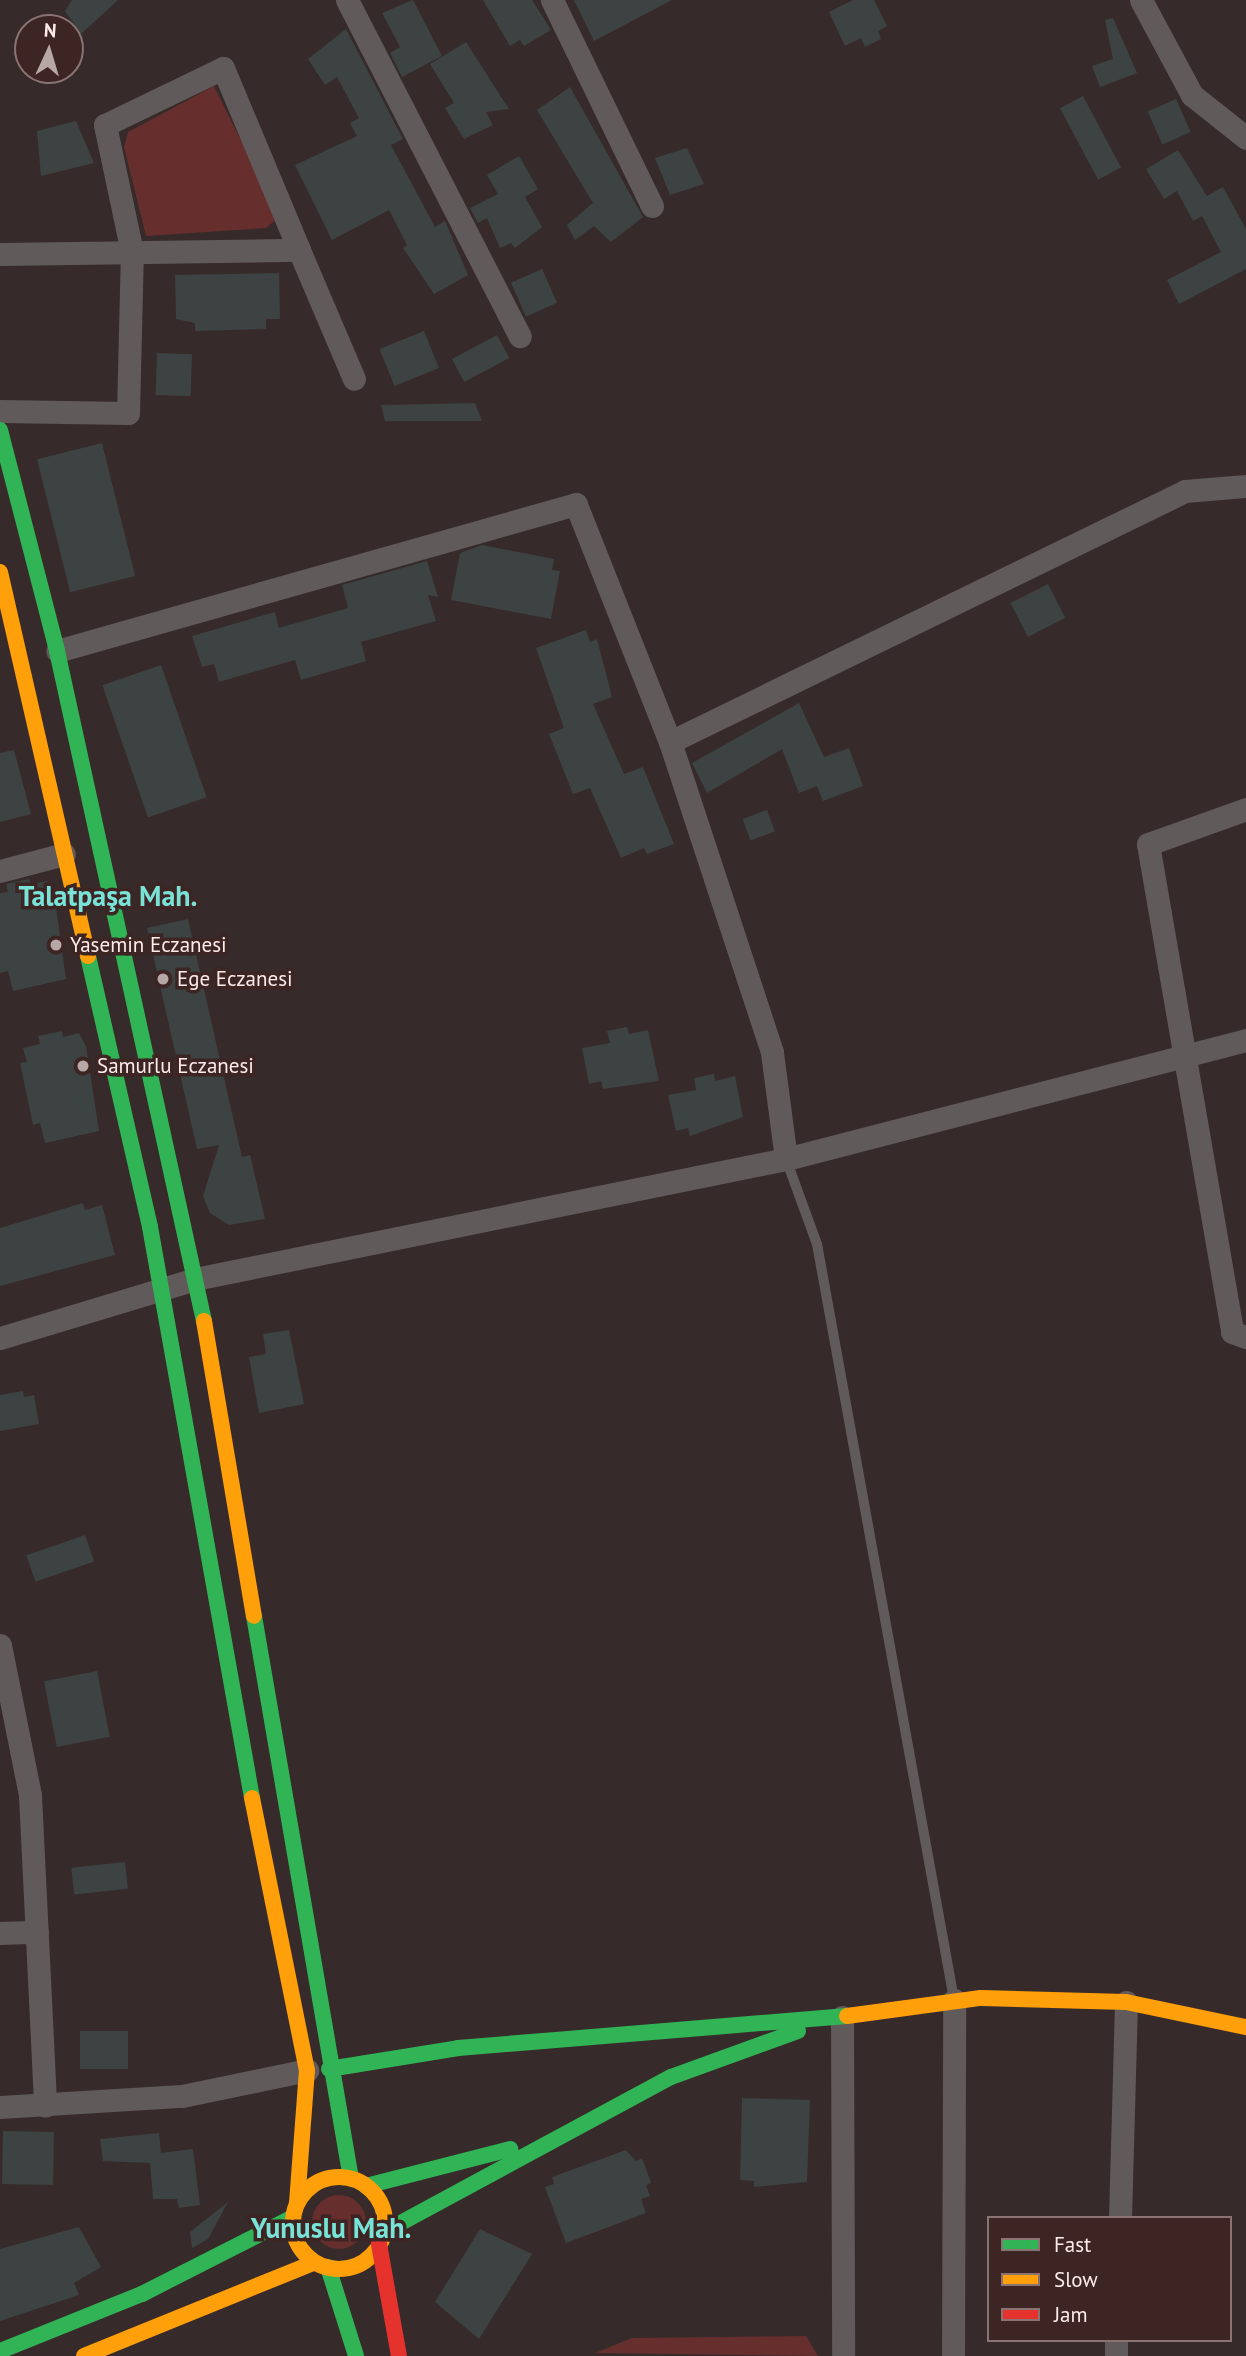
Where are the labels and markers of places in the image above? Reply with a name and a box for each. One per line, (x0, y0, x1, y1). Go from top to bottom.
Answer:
place label: Yasemin Eczanesi (70, 932, 227, 958)
marker: Yasemin Eczanesi (48, 937, 64, 953)
place label: Ege Eczanesi (177, 966, 293, 992)
marker: Ege Eczanesi (155, 971, 171, 987)
place label: Samurlu Eczanesi (97, 1053, 254, 1079)
marker: Samurlu Eczanesi (75, 1058, 91, 1074)

